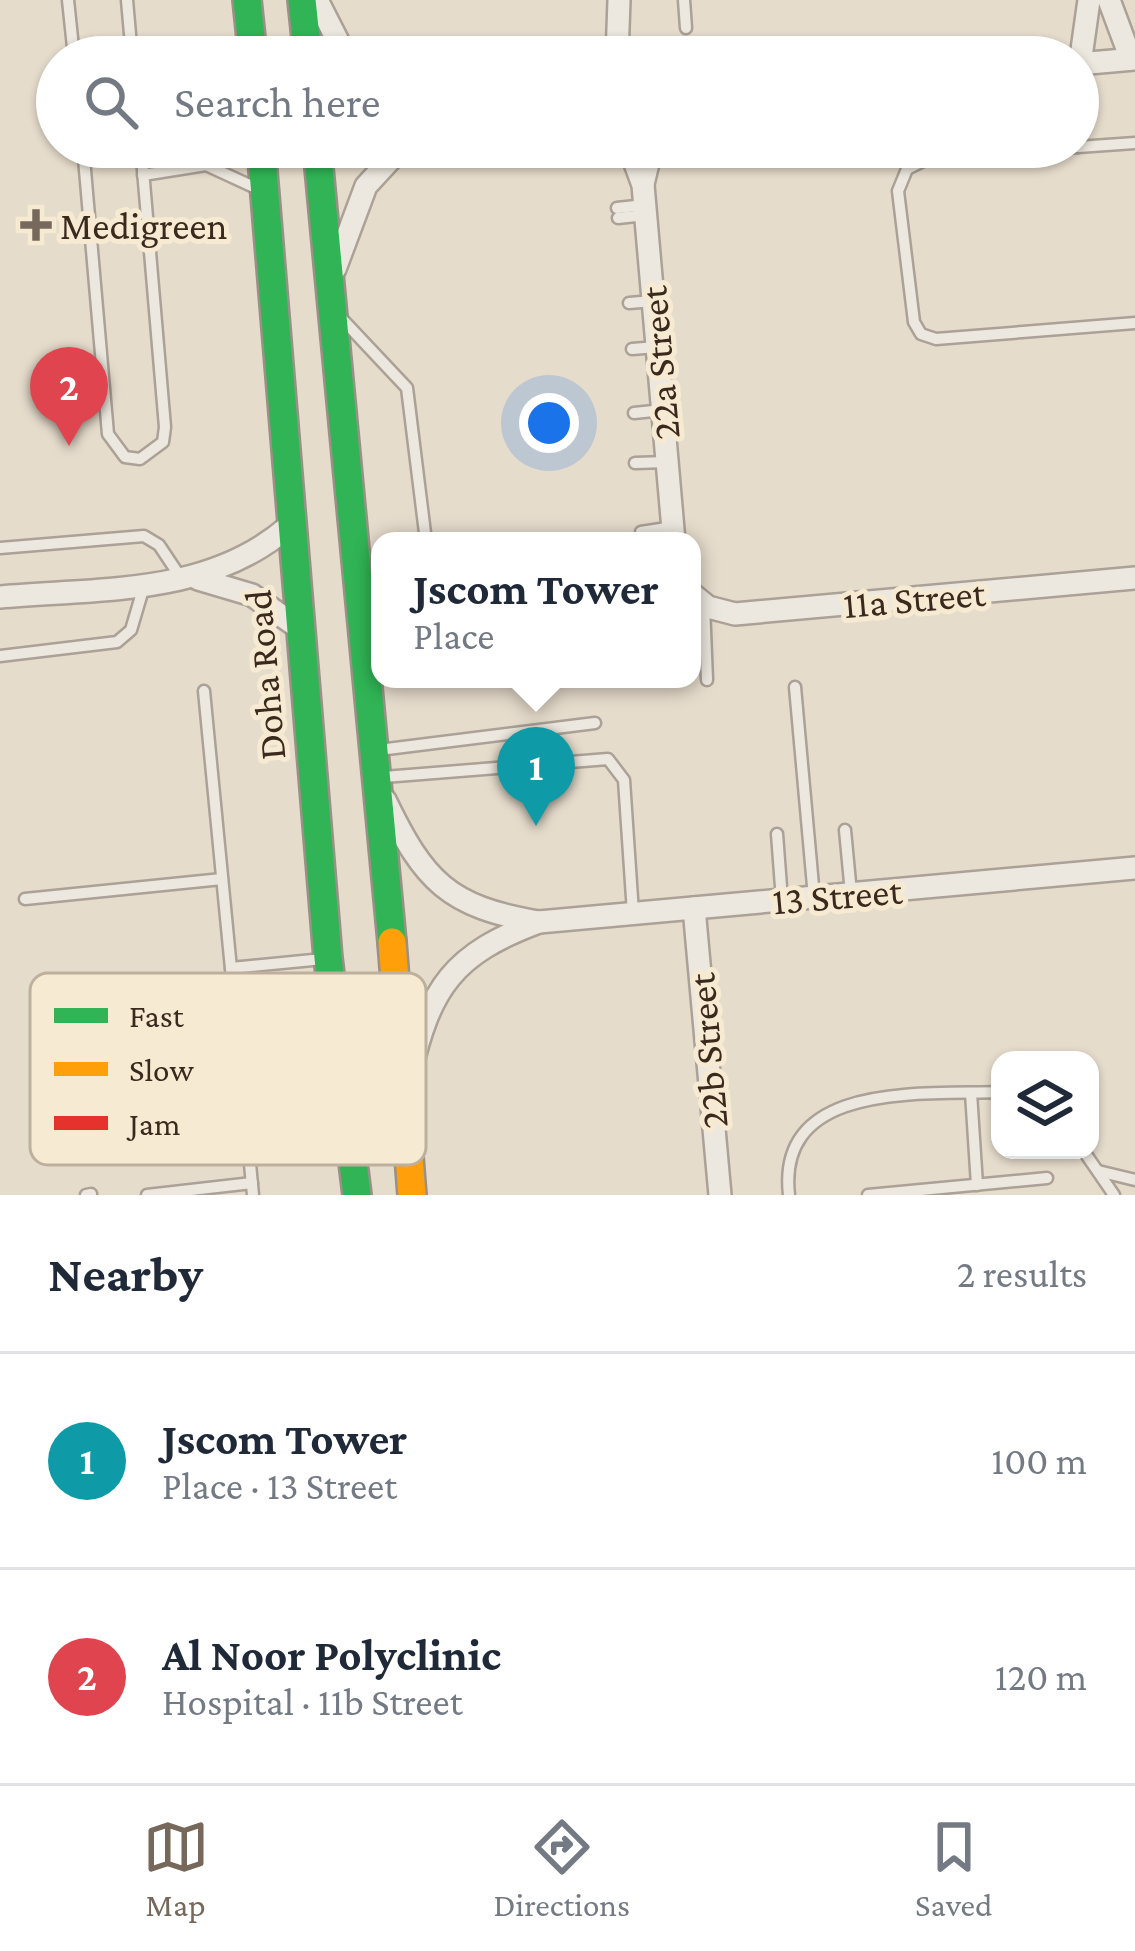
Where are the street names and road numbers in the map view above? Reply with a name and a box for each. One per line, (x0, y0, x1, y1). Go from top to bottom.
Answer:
street label: 22a Street (631, 283, 688, 441)
street label: 11a Street (841, 571, 988, 626)
street label: Doha Road (236, 588, 293, 762)
street label: 13 Street (770, 868, 905, 923)
street label: 22b Street (679, 970, 736, 1130)

